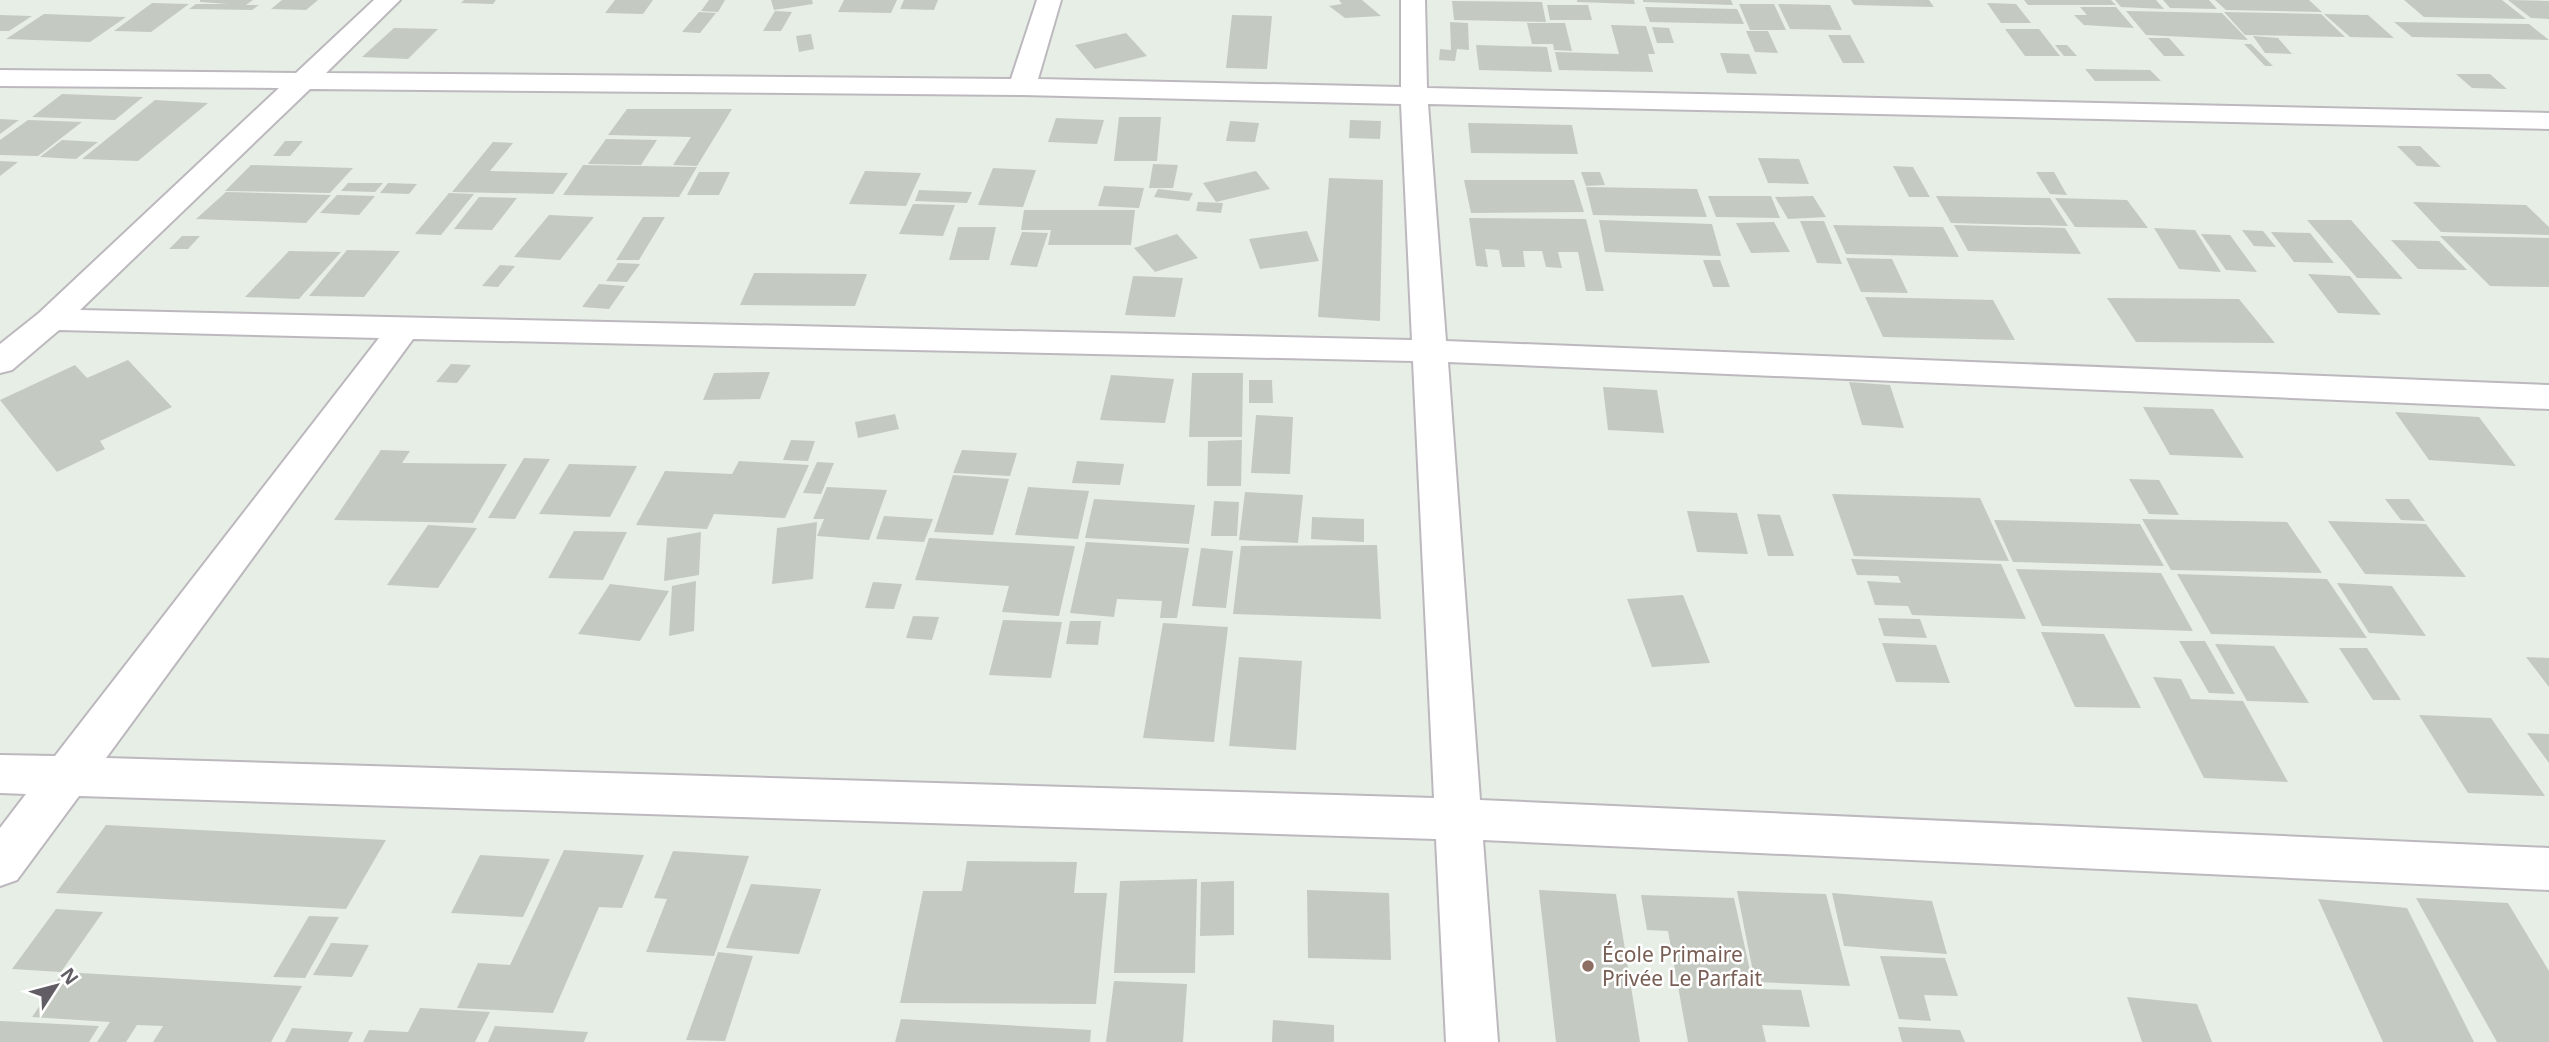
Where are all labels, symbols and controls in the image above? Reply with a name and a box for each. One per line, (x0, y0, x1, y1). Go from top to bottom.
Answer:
place label: École Primaire Privée Le Parfait (1602, 940, 1763, 992)
north arrow (21, 951, 91, 1021)
marker: École Primaire Privée Le Parfait (1580, 958, 1596, 974)
text: N (55, 962, 85, 990)

